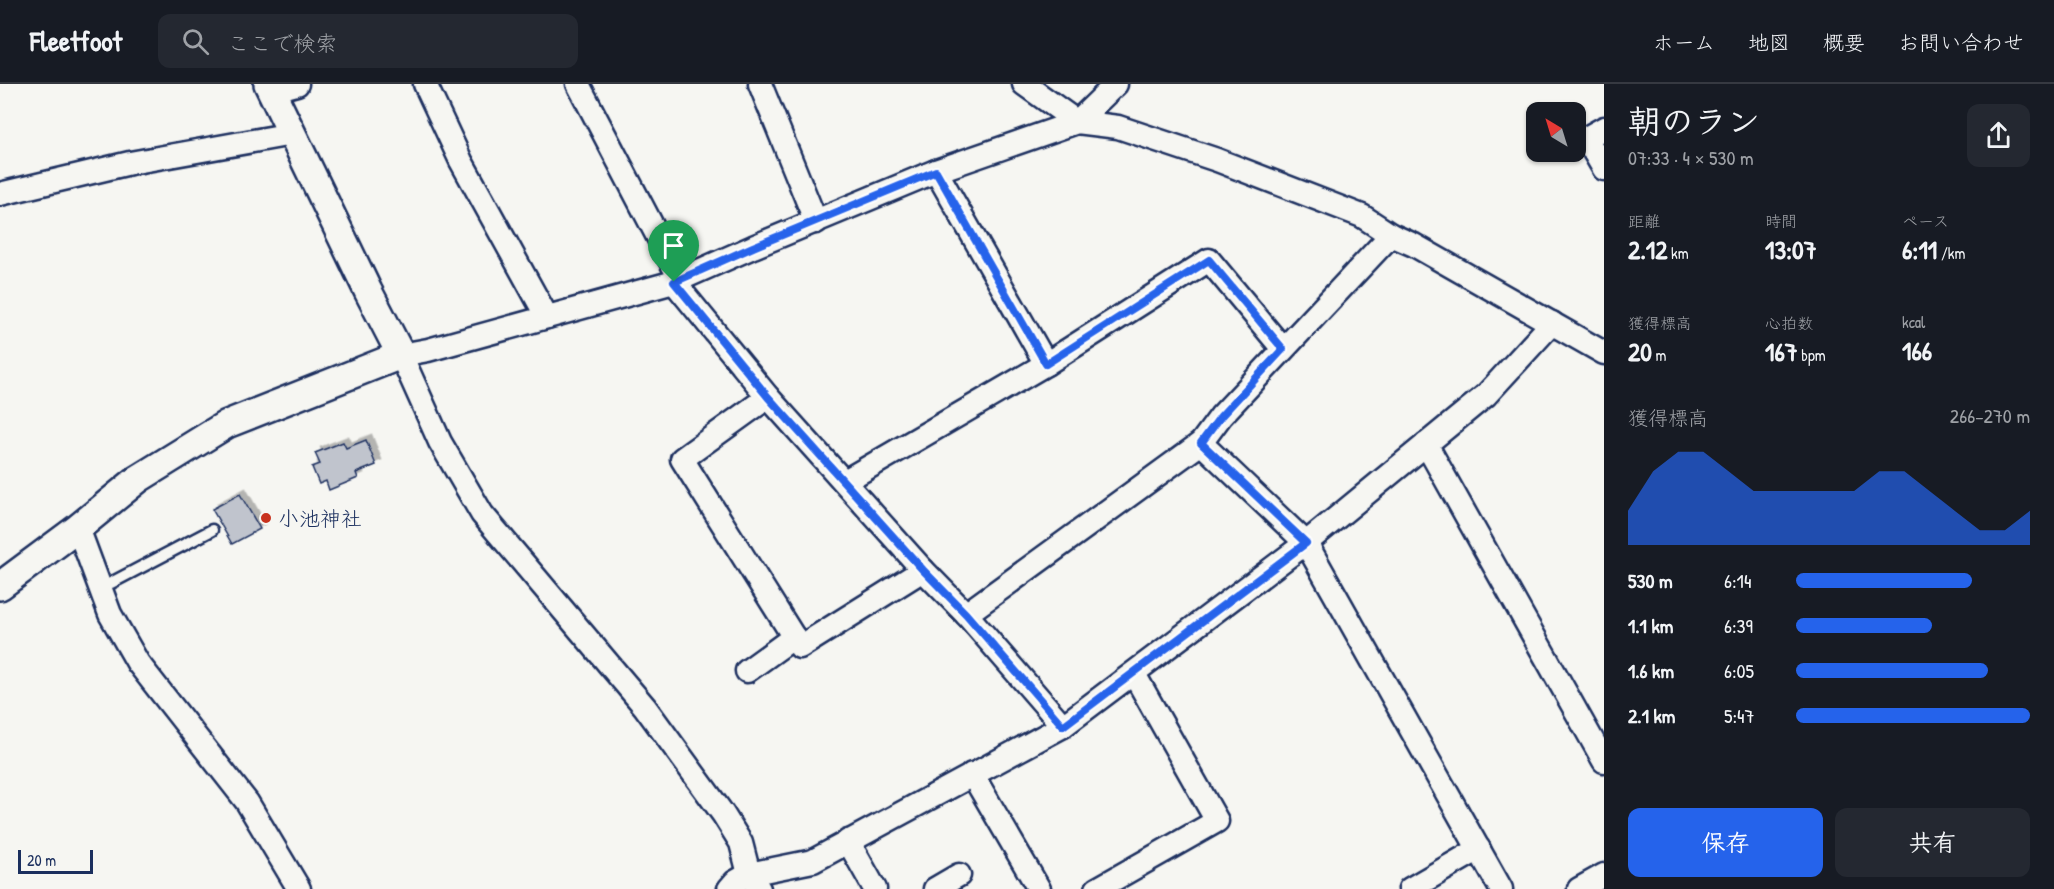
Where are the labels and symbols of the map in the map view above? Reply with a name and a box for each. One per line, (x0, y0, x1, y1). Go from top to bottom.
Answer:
north arrow (1526, 102, 1586, 162)
pin (648, 220, 699, 282)
place label: 小池神社 (278, 504, 362, 533)
marker: 小池神社 (259, 511, 273, 525)
scale bar (18, 847, 93, 874)

